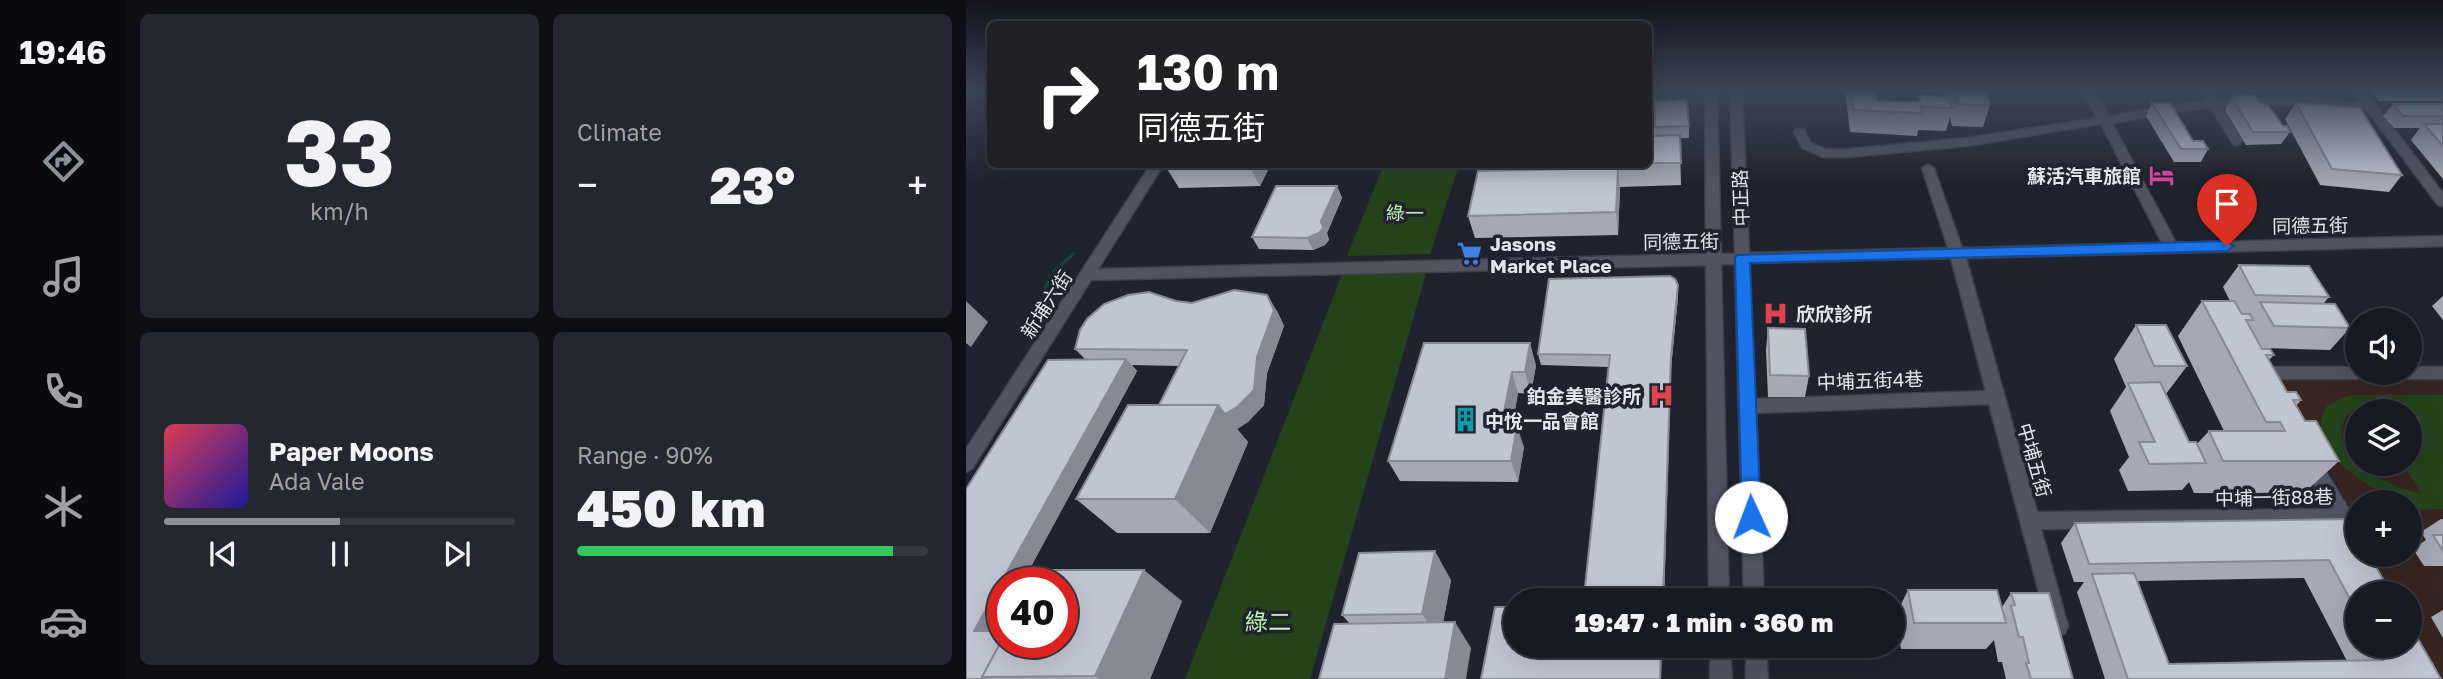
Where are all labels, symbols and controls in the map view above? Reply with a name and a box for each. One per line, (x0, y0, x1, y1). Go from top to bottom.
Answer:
text: 19:46 (19, 33, 107, 71)
text: 130 m (1137, 42, 1279, 101)
icon: right (1022, 49, 1113, 140)
text: 33 (284, 97, 395, 206)
text: 同德五街 (1137, 108, 1265, 146)
text: Climate (577, 118, 662, 146)
icon: directions (39, 137, 88, 186)
text: 23° (710, 153, 795, 215)
hotel icon: 蘇活汽車旅館 (2147, 161, 2175, 189)
text: − (577, 162, 598, 207)
text: + (907, 162, 928, 207)
place label: 蘇活汽車旅館 (2027, 164, 2141, 187)
street label: 中正路 (1728, 169, 1752, 227)
pin (2197, 174, 2257, 246)
icon: arrive (2208, 185, 2246, 223)
text: km/h (310, 197, 369, 225)
park label: 綠一 (1386, 201, 1424, 224)
street label: 同德五街 (2272, 213, 2348, 237)
street label: 同德五街 (1643, 229, 1719, 253)
place label: Jasons Market Place (1490, 232, 1612, 277)
supermarket icon: Jasons Market Place (1456, 240, 1484, 268)
icon: music (39, 252, 88, 301)
street label: 新埔六街 (1016, 266, 1076, 342)
hospital icon: 欣欣診所 (1762, 299, 1790, 327)
place label: 欣欣診所 (1796, 302, 1872, 325)
map controls (2345, 308, 2422, 658)
button: sound (2345, 308, 2422, 385)
icon: phone (39, 367, 88, 416)
street label: 中埔五街4巷 (1816, 367, 1924, 393)
hospital icon: 鉑金美醫診所 (1647, 381, 1675, 409)
place label: 鉑金美醫診所 (1527, 384, 1641, 407)
button: layers (2345, 399, 2422, 476)
building icon: 中悅一品會館 (1451, 406, 1479, 434)
place label: 中悅一品會館 (1485, 409, 1599, 432)
street label: 中埔五街 (2013, 420, 2057, 500)
text: Paper Moons (269, 436, 434, 467)
text: Range · 90% (577, 441, 713, 469)
text: Ada Vale (269, 467, 365, 495)
text: 450 km (577, 476, 765, 538)
position arrow (1714, 480, 1788, 554)
icon: climate (39, 482, 88, 531)
street label: 中埔一街88巷 (2215, 484, 2333, 510)
button: + (2345, 490, 2422, 567)
icon: previous (204, 535, 242, 573)
icon: pause (321, 535, 359, 573)
icon: next (438, 535, 476, 573)
speed limit sign: 40 (987, 567, 1078, 658)
button: − (2345, 581, 2422, 658)
icon: car (39, 597, 88, 646)
park label: 綠二 (1245, 607, 1291, 635)
text: 19:47 · 1 min · 360 m (1575, 607, 1833, 638)

